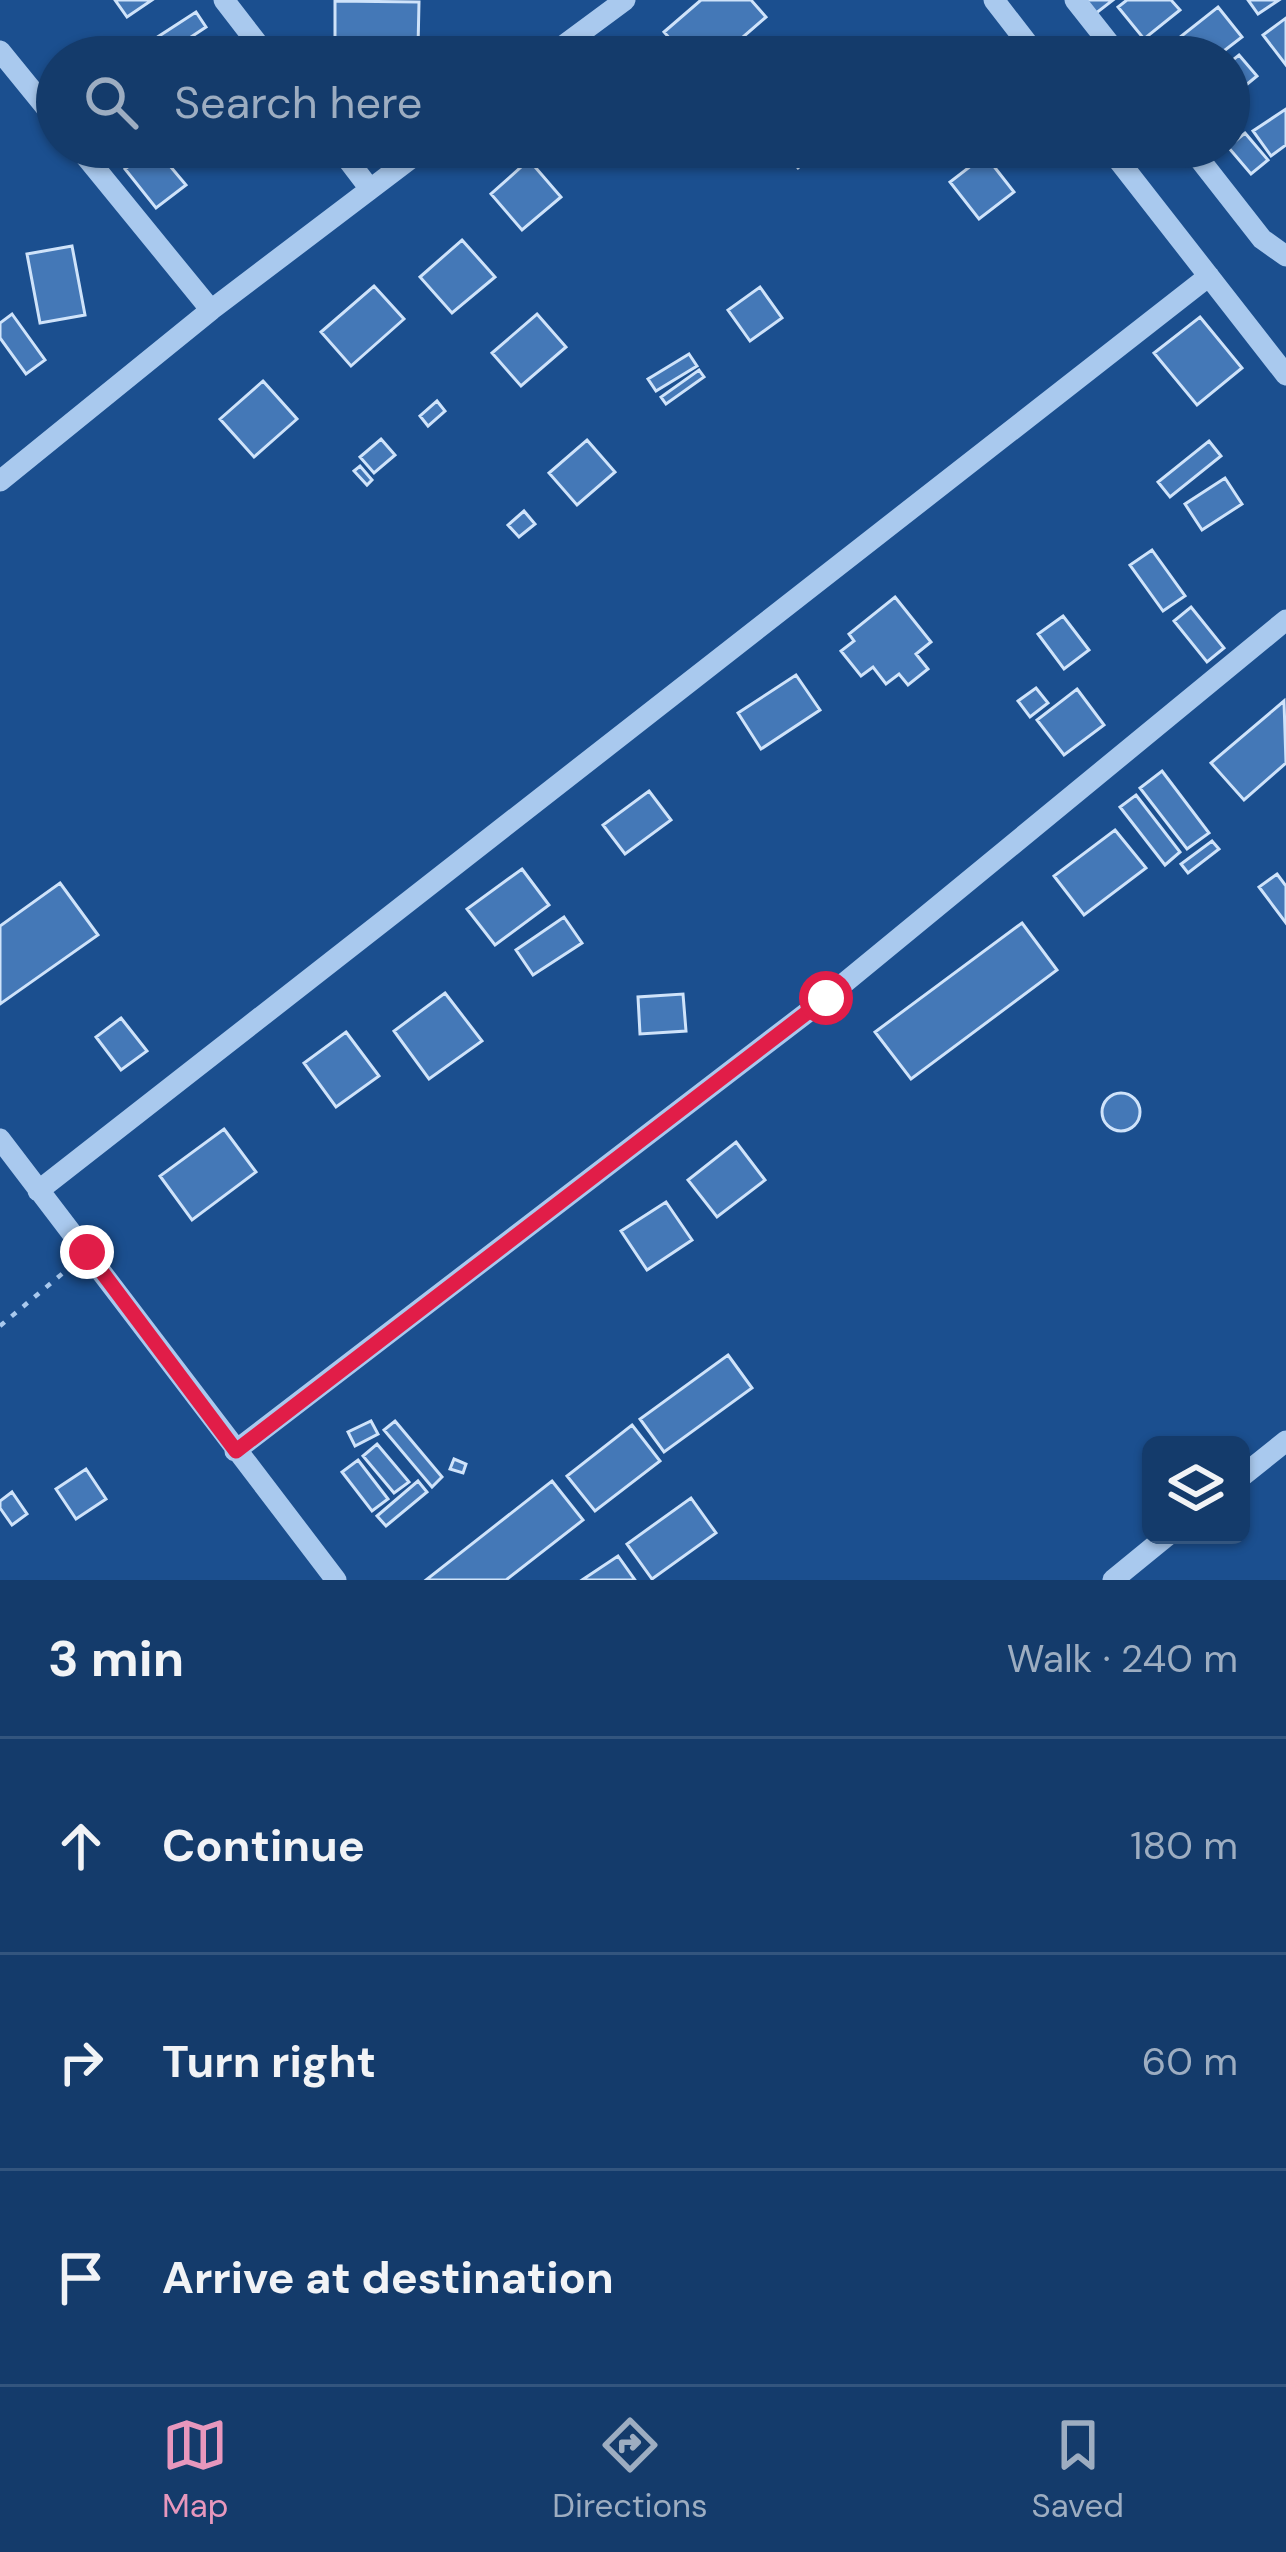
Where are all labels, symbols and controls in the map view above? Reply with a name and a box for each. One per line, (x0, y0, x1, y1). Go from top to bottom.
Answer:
search box (36, 36, 1250, 168)
icon: search (78, 69, 144, 135)
text: Search here (174, 73, 422, 132)
route start (799, 971, 853, 1025)
route end (60, 1225, 114, 1279)
map controls (1142, 1436, 1250, 1544)
button: layers (1142, 1436, 1250, 1544)
text: 3 min (48, 1625, 184, 1692)
text: Walk · 240 m (1007, 1633, 1238, 1684)
icon: ahead (48, 1813, 114, 1879)
text: Continue (162, 1816, 365, 1875)
text: 180 m (1130, 1820, 1238, 1871)
icon: right (48, 2029, 114, 2095)
text: Turn right (162, 2032, 376, 2091)
text: 60 m (1142, 2036, 1238, 2087)
icon: arrive (48, 2245, 114, 2311)
text: Arrive at destination (162, 2248, 614, 2307)
tab: Map (162, 2412, 228, 2527)
tab: Directions (552, 2412, 708, 2527)
tab: Saved (1032, 2412, 1124, 2527)

